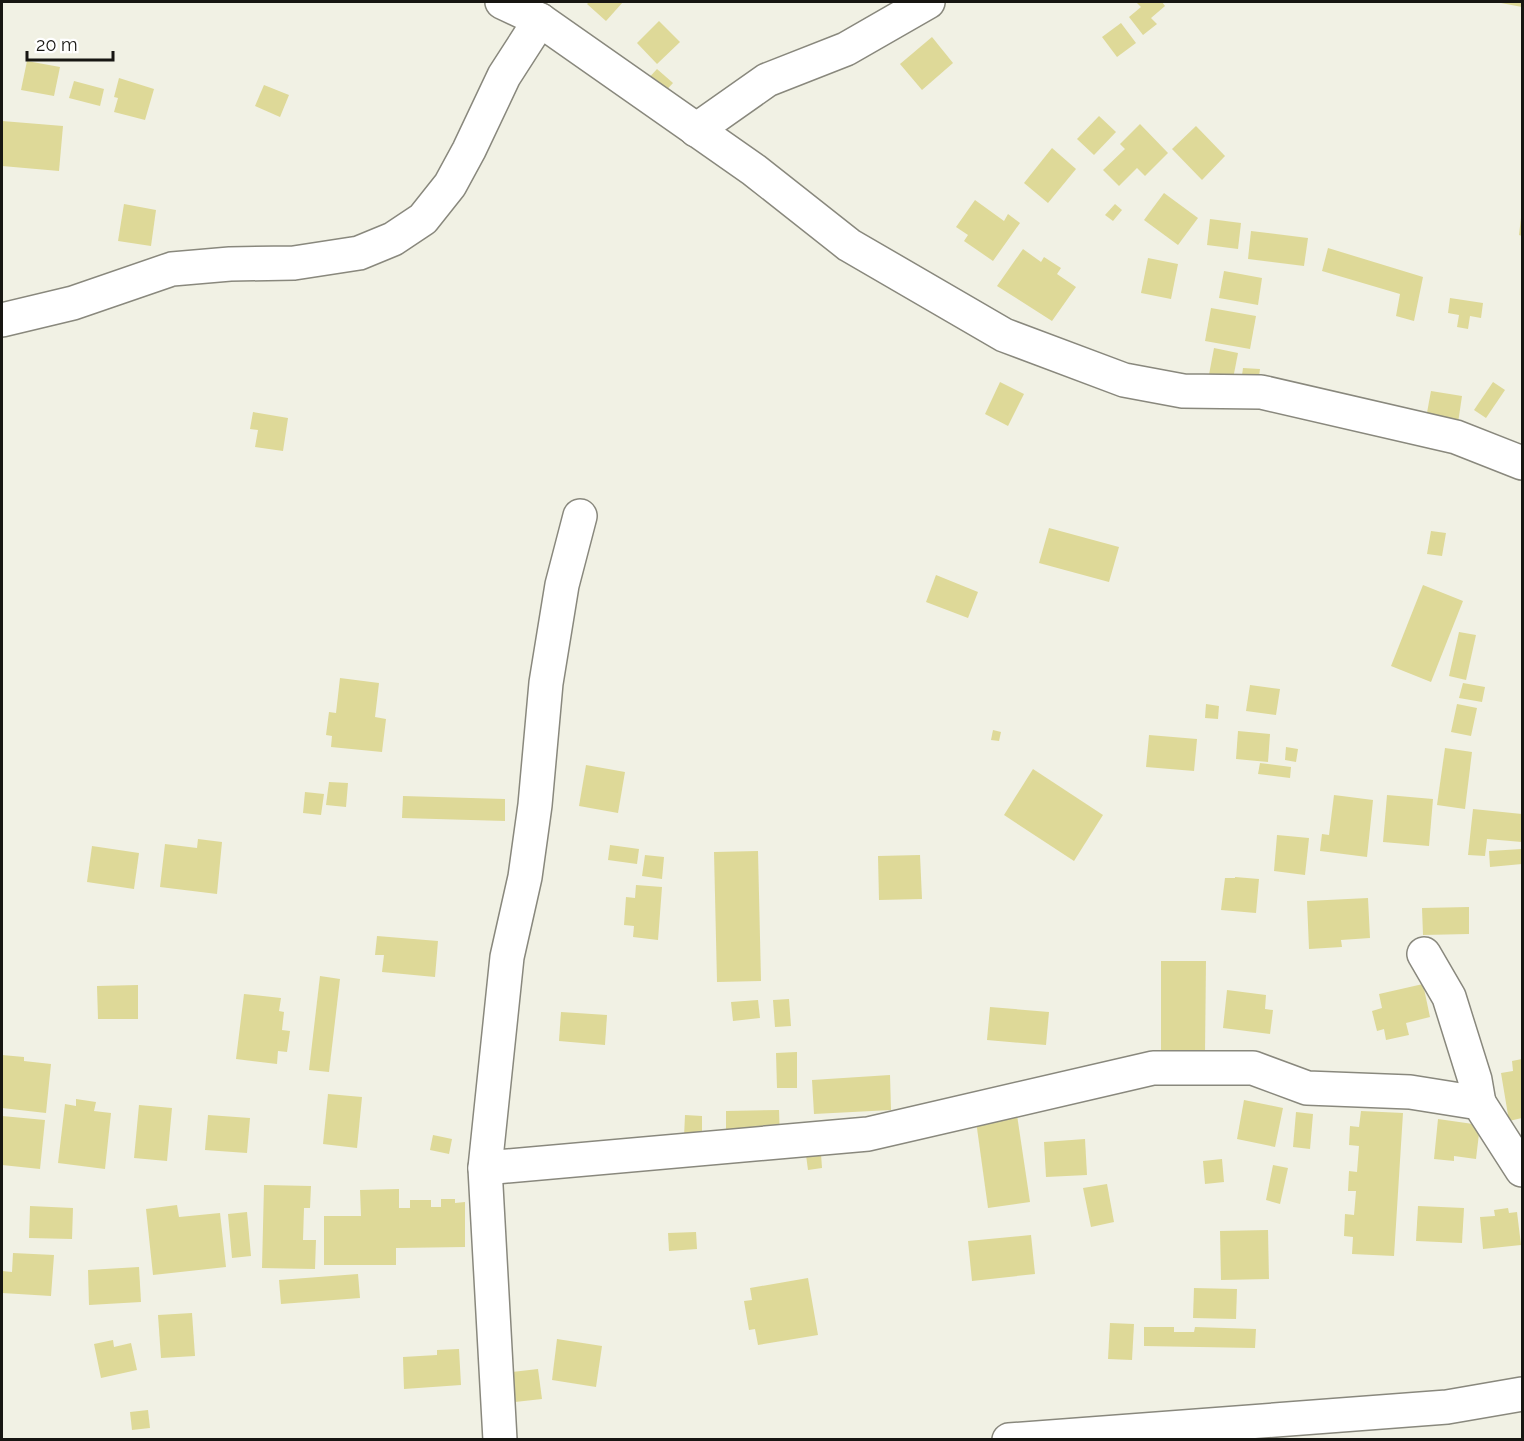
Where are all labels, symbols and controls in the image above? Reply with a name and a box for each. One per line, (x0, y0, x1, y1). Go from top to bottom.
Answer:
scale bar (27, 24, 112, 62)
text: 20 m (36, 34, 78, 55)

